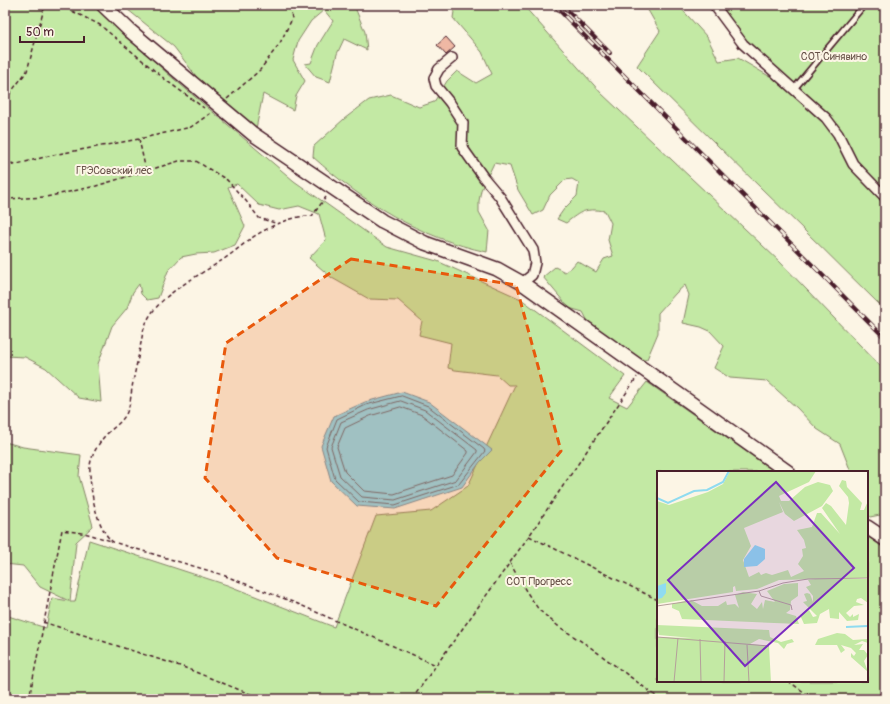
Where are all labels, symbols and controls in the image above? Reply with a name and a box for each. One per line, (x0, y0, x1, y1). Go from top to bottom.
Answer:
scale bar (20, 18, 84, 44)
text: 50 m (26, 25, 54, 40)
park label: СОТ Синявино (801, 50, 867, 63)
park label: ГРЭСовский лес (76, 164, 152, 177)
inset map (657, 471, 868, 682)
park label: СОТ Прогресс (506, 575, 572, 588)

